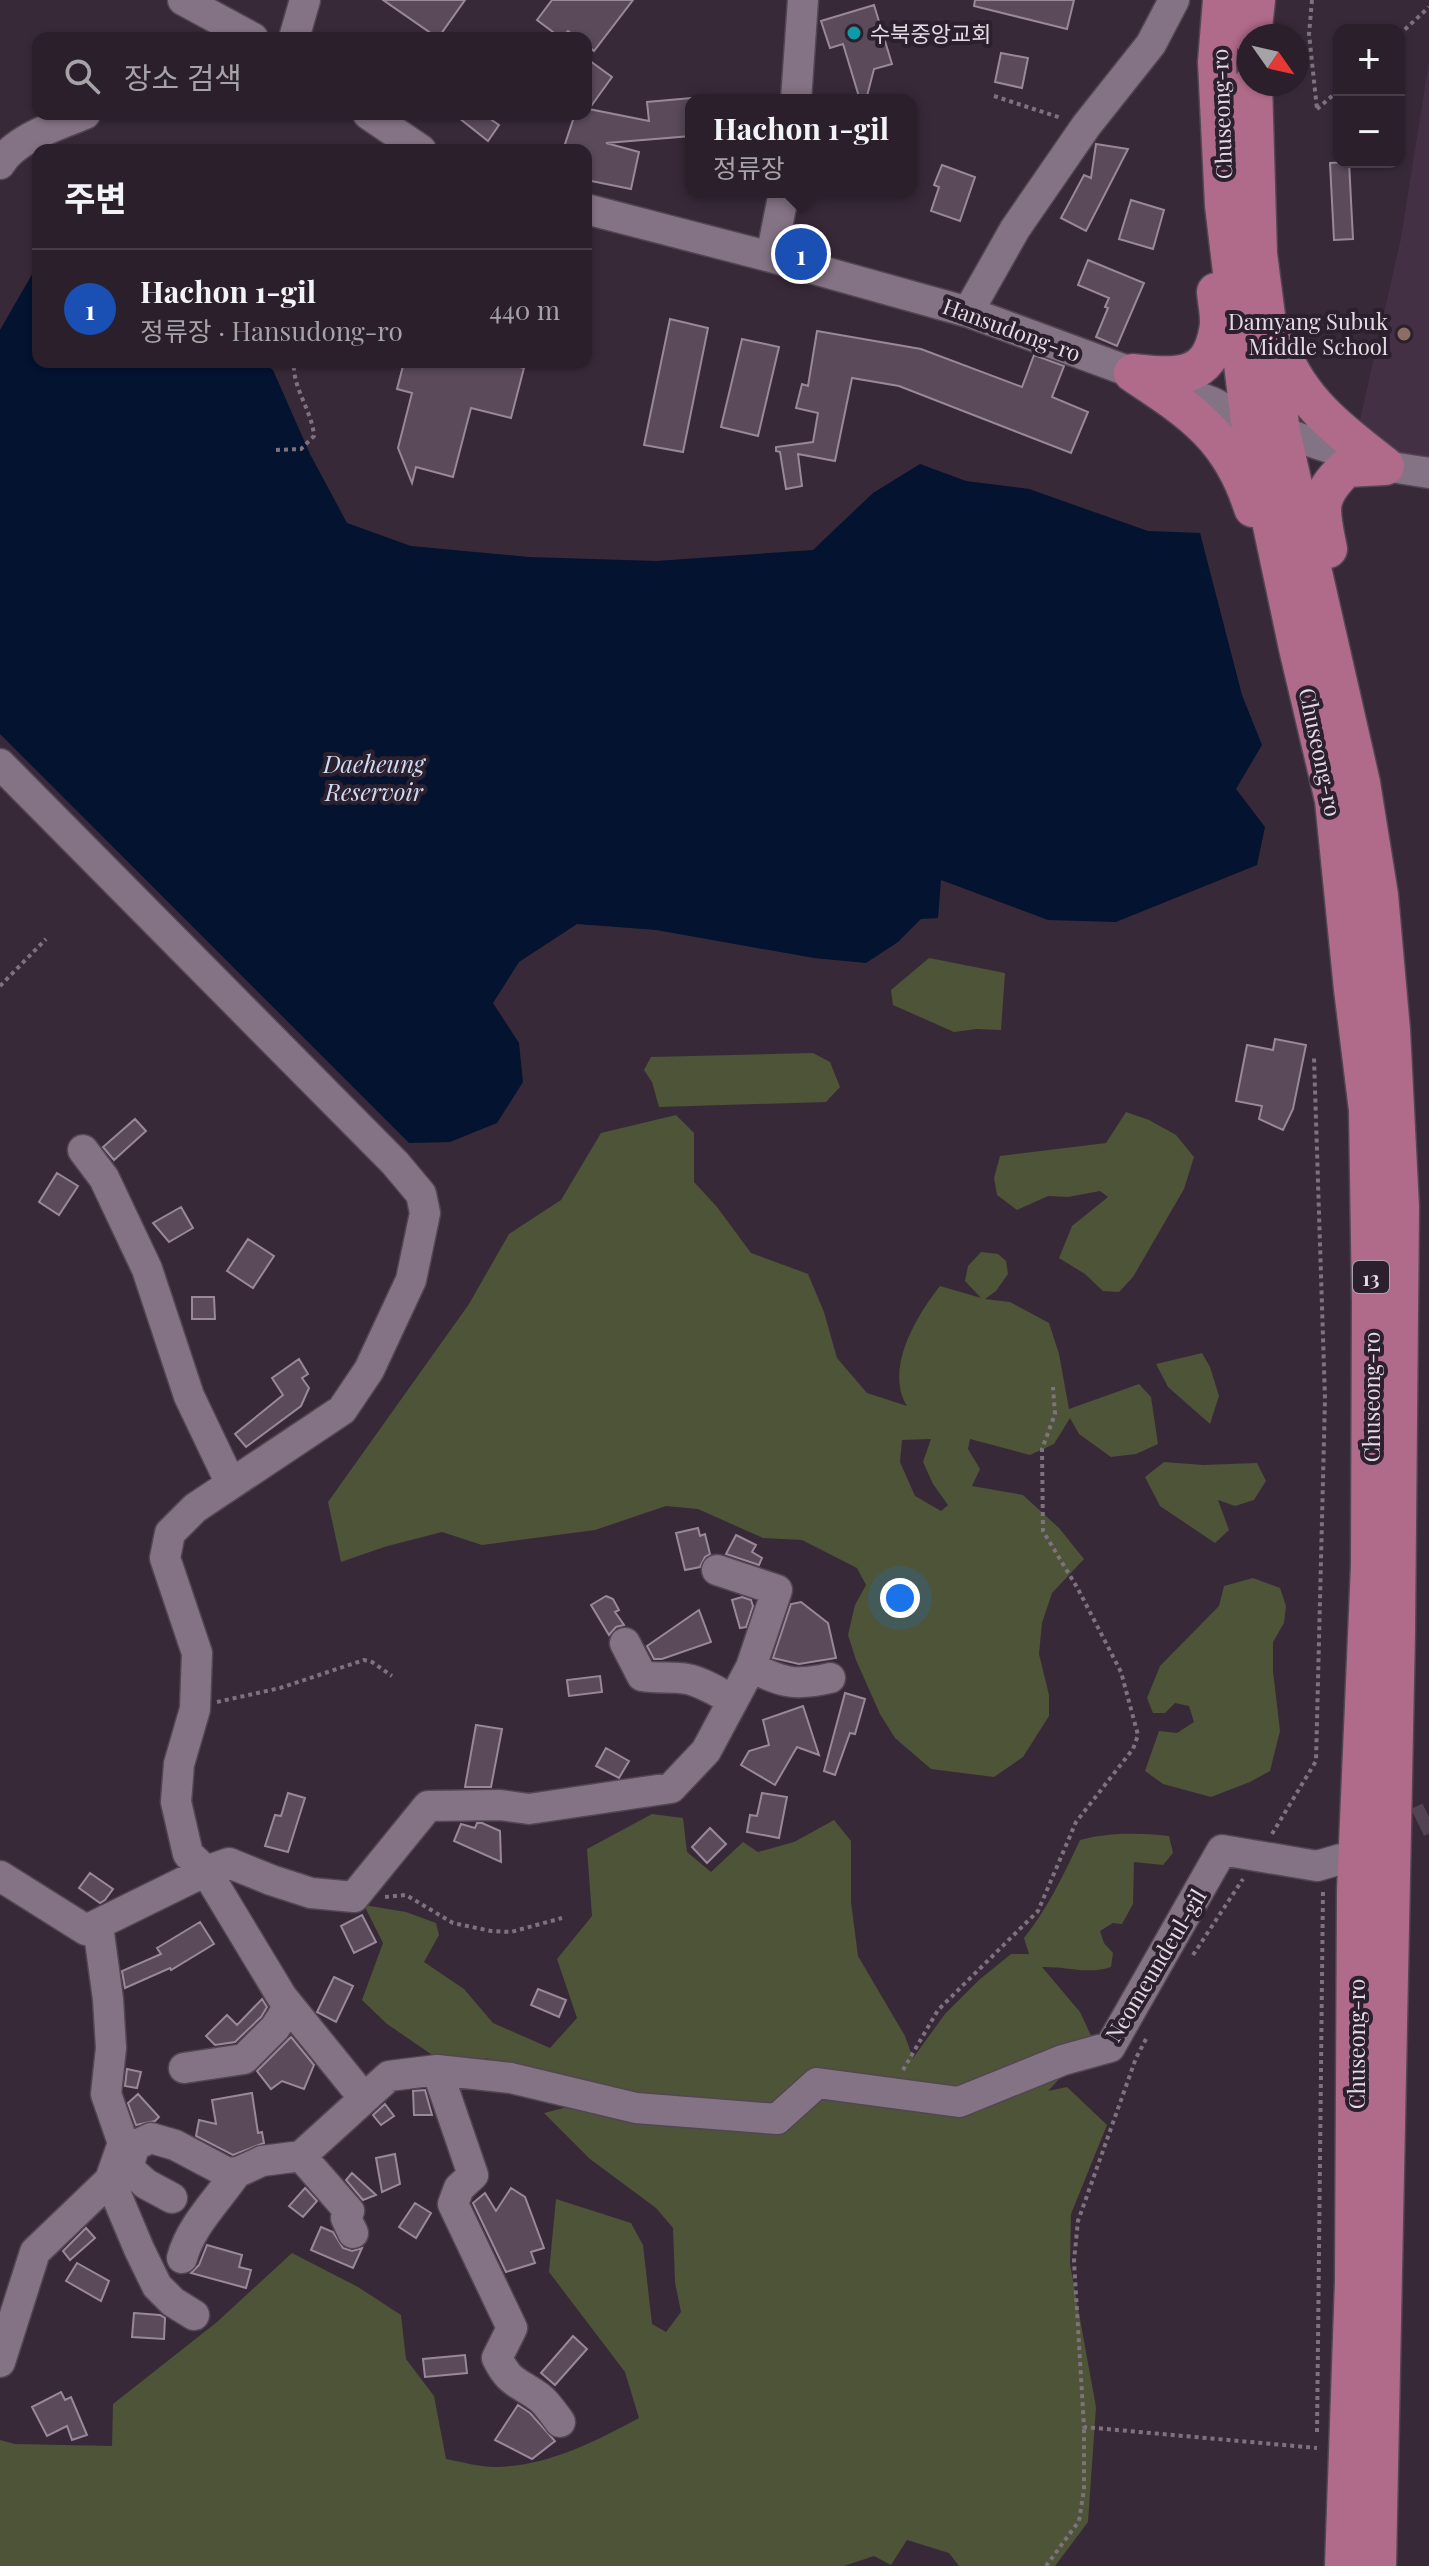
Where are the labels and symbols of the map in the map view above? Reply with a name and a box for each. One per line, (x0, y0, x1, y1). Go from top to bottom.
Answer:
place label: 수북중앙교회 (870, 18, 991, 48)
marker: 수북중앙교회 (845, 24, 863, 42)
north arrow (1237, 24, 1309, 96)
street label: Chuseong-ro (1204, 48, 1238, 180)
pin: 1 (775, 224, 827, 284)
street label: Hansudong-ro (939, 290, 1085, 368)
place label: Damyang Subuk Middle School (1228, 306, 1388, 361)
marker: Damyang Subuk Middle School (1395, 325, 1413, 343)
street label: Chuseong-ro (1293, 685, 1349, 819)
water label: Daeheung Reservoir (322, 747, 427, 807)
road number: 13 (1353, 1261, 1389, 1293)
street label: Chuseong-ro (1356, 1332, 1386, 1462)
your location (880, 1578, 920, 1618)
street label: Neomeundeul-gil (1098, 1883, 1212, 2047)
street label: Chuseong-ro (1341, 1979, 1371, 2109)

